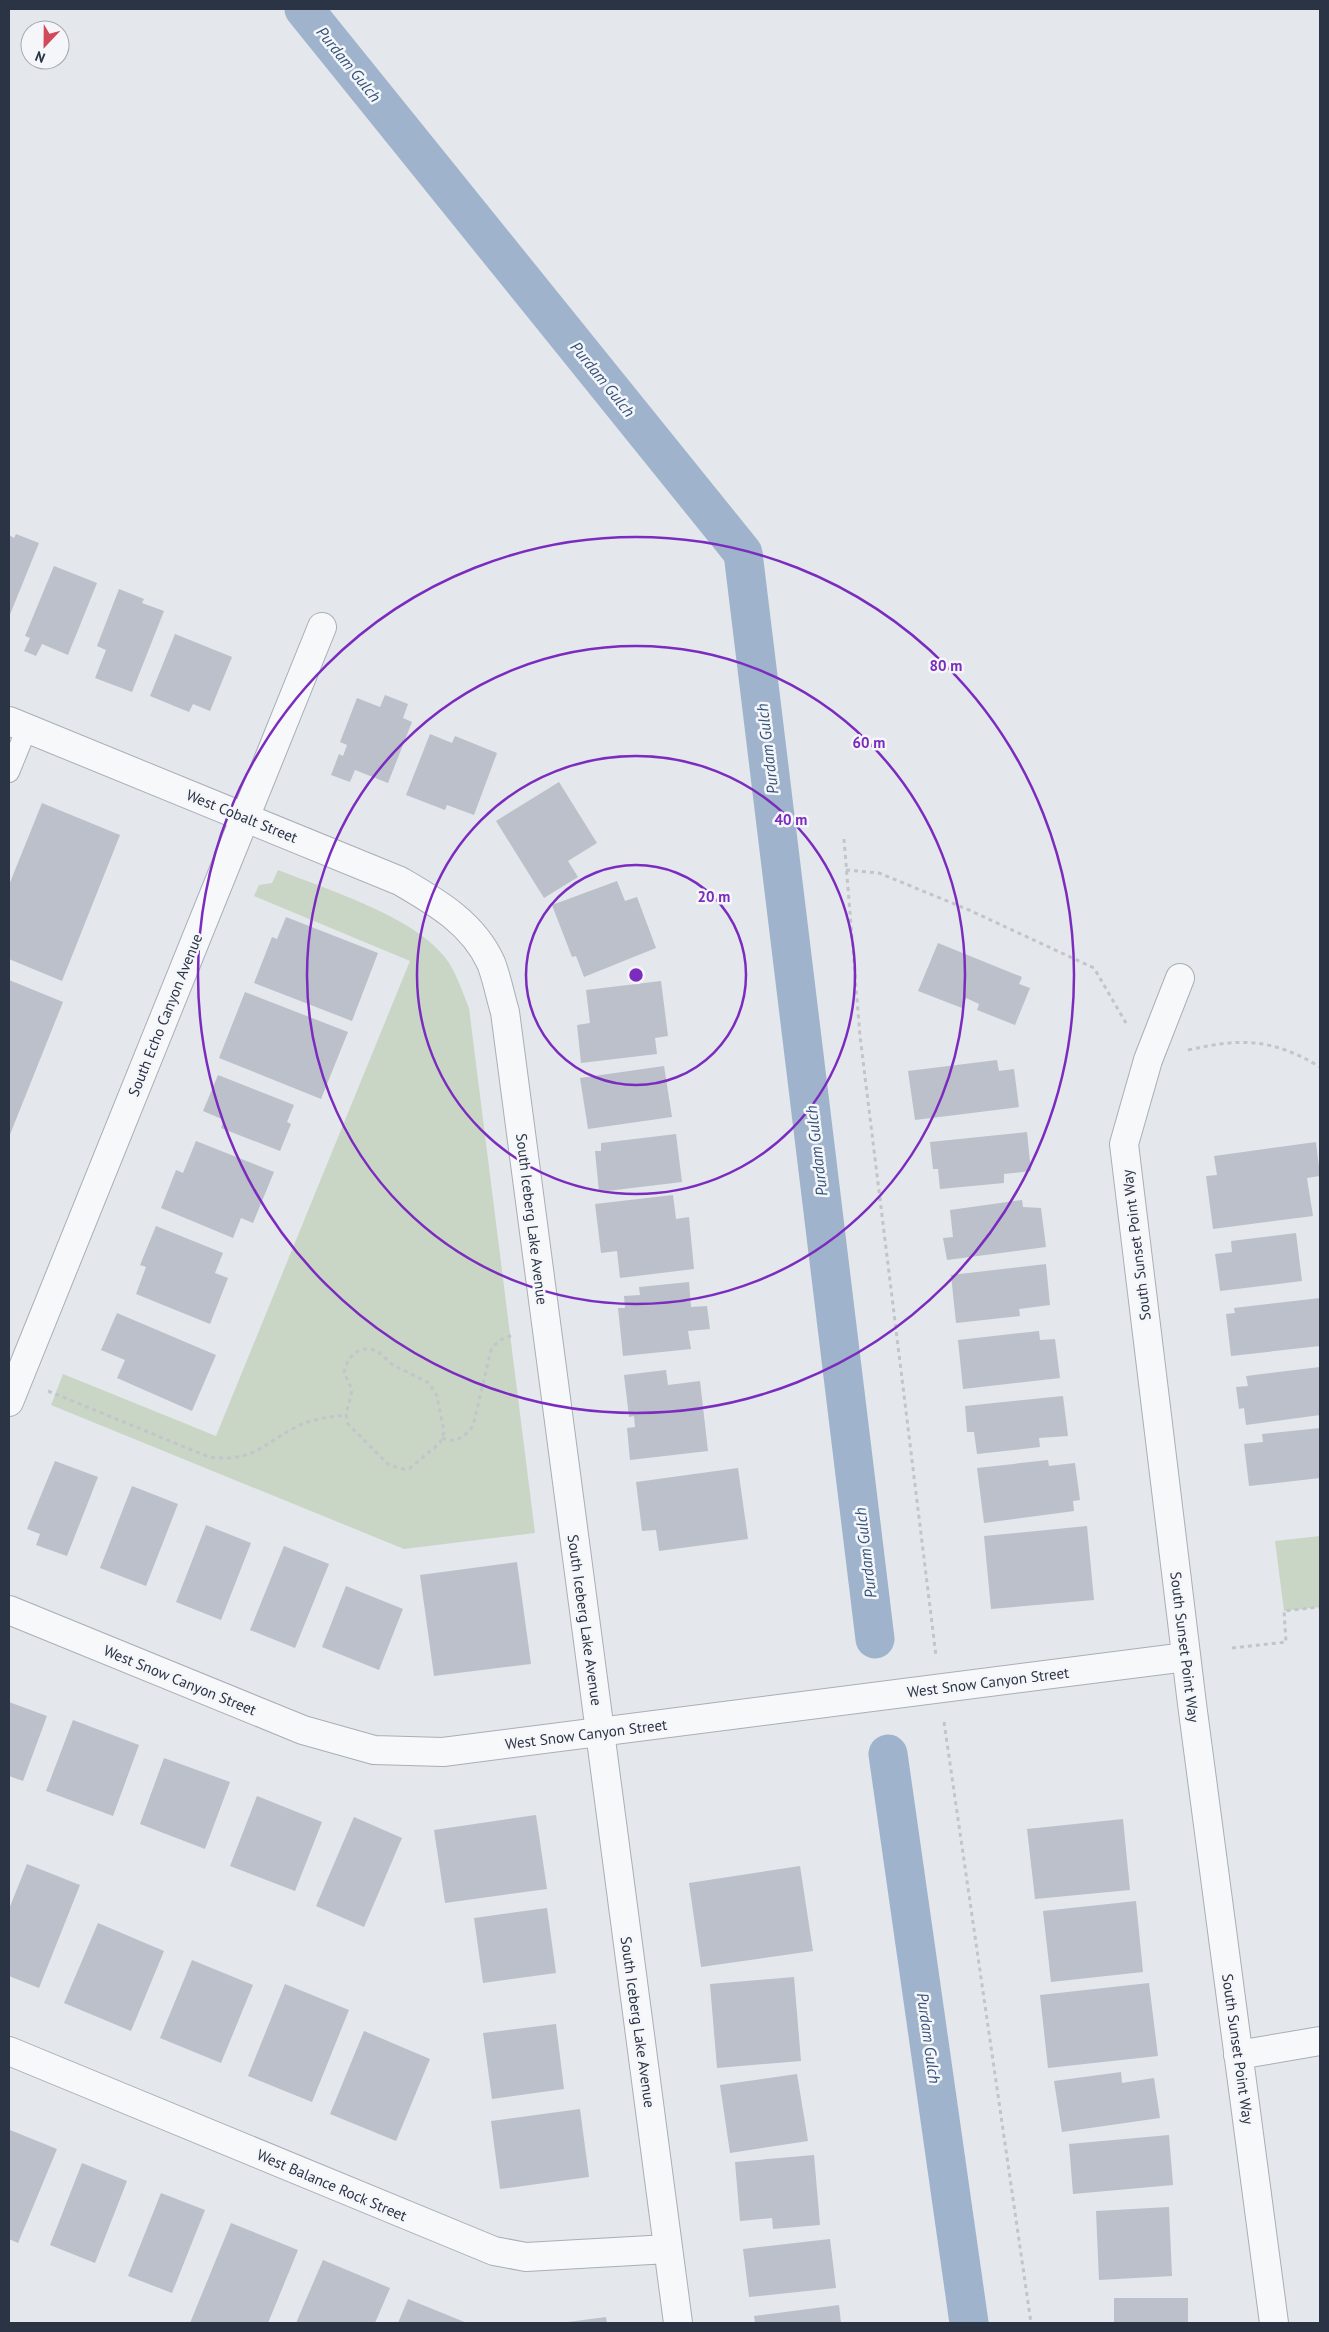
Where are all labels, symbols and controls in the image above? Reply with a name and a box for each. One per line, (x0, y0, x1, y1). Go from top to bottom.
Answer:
north arrow (20, 20, 70, 70)
water label: Purdam Gulch (312, 22, 386, 106)
text: N (32, 47, 48, 67)
water label: Purdam Gulch (566, 337, 640, 421)
text: 80 m (930, 656, 962, 675)
water label: Purdam Gulch (752, 702, 782, 796)
text: 60 m (853, 733, 885, 752)
street label: West Cobalt Street (184, 785, 300, 847)
text: 40 m (775, 810, 807, 829)
text: 20 m (698, 887, 730, 906)
street label: South Echo Canyon Avenue (124, 931, 206, 1099)
centre of rings (627, 966, 645, 984)
water label: Purdam Gulch (801, 1104, 831, 1198)
street label: South Iceberg Lake Avenue (512, 1132, 552, 1306)
street label: South Sunset Point Way (1117, 1168, 1155, 1322)
water label: Purdam Gulch (850, 1506, 880, 1600)
street label: South Iceberg Lake Avenue (564, 1533, 606, 1707)
street label: South Sunset Point Way (1166, 1570, 1204, 1724)
street label: West Snow Canyon Street (101, 1641, 259, 1719)
street label: West Snow Canyon Street (906, 1663, 1070, 1701)
street label: West Snow Canyon Street (504, 1715, 668, 1753)
street label: South Iceberg Lake Avenue (617, 1935, 659, 2109)
street label: South Sunset Point Way (1218, 1973, 1258, 2125)
water label: Purdam Gulch (913, 1991, 945, 2085)
street label: West Balance Rock Street (254, 2145, 410, 2225)

